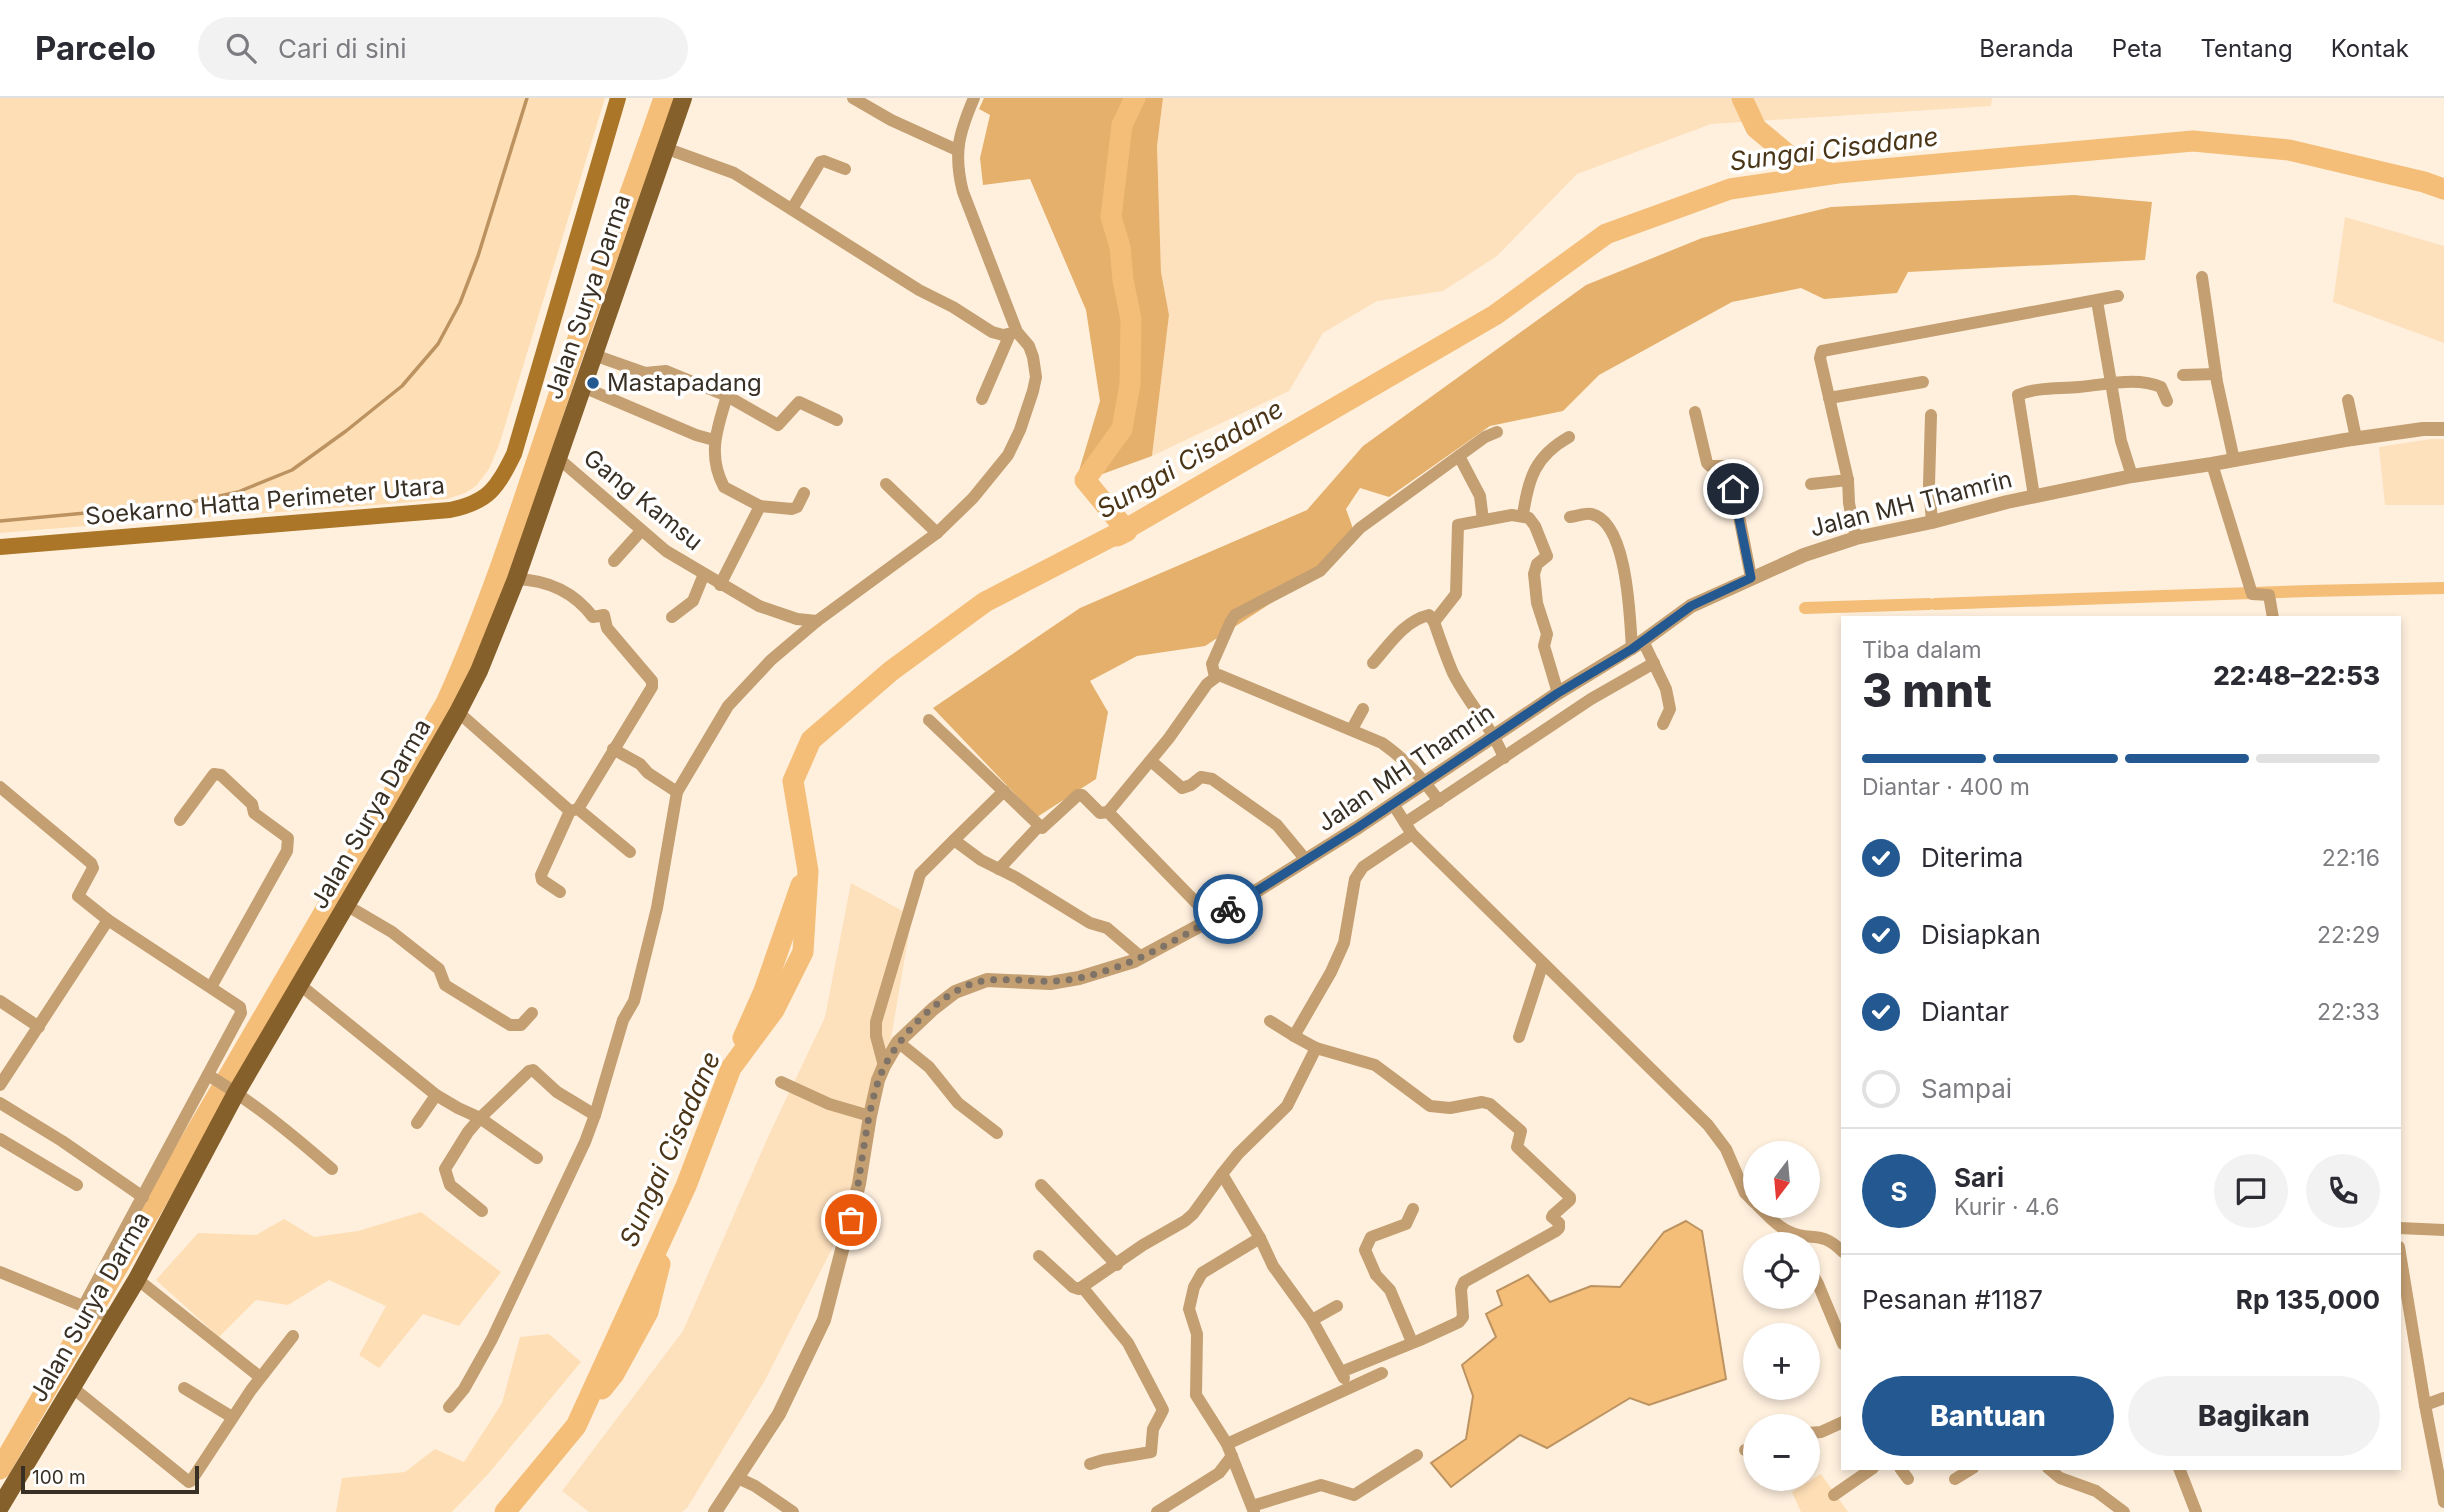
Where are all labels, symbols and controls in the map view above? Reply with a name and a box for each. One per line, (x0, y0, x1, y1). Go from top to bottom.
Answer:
search box (198, 17, 688, 80)
text: Parcelo (35, 28, 156, 68)
icon: search (222, 29, 260, 67)
text: Cari di sini (278, 33, 407, 64)
text: Beranda (1979, 34, 2074, 63)
text: Peta (2112, 34, 2162, 63)
text: Tentang (2200, 34, 2293, 63)
text: Kontak (2331, 34, 2409, 63)
water label: Sungai Cisadane (1728, 120, 1940, 177)
street label: Jalan Surya Darma (539, 191, 636, 403)
place label: Mastapadang (607, 368, 762, 397)
marker: Mastapadang (585, 375, 601, 391)
water label: Sungai Cisadane (1091, 393, 1288, 525)
street label: Gang Kamsu (578, 443, 709, 556)
pin (1703, 459, 1763, 519)
street label: Jalan MH Thamrin (1807, 464, 2015, 543)
street label: Soekarno Hatta Perimeter Utara (84, 470, 446, 531)
icon: home (1714, 470, 1752, 508)
text: Tiba dalam (1862, 636, 1982, 664)
text: 22:48–22:53 (2213, 660, 2380, 691)
text: 3 mnt (1862, 662, 1992, 718)
street label: Jalan MH Thamrin (1312, 698, 1500, 838)
street label: Jalan Surya Darma (304, 714, 437, 914)
text: Diantar · 400 m (1862, 773, 2030, 801)
icon: check (1862, 839, 1900, 877)
text: Diterima (1921, 842, 2023, 873)
text: 22:16 (2322, 844, 2380, 872)
courier (1193, 874, 1263, 944)
icon: bike (1209, 890, 1247, 928)
icon: check (1862, 916, 1900, 954)
text: Disiapkan (1921, 919, 2041, 950)
text: 22:29 (2317, 921, 2380, 949)
icon: check (1862, 993, 1900, 1031)
text: Diantar (1921, 996, 2009, 1027)
text: 22:33 (2317, 998, 2380, 1026)
water label: Sungai Cisadane (613, 1047, 726, 1251)
text: Sampai (1921, 1073, 2012, 1104)
north arrow (1743, 1141, 1820, 1218)
map controls (1743, 1141, 1820, 1491)
button: chat (2214, 1154, 2288, 1228)
button: phone (2306, 1154, 2380, 1228)
text: Sari (1954, 1162, 2004, 1193)
text: S (1890, 1176, 1908, 1207)
pin (821, 1190, 881, 1250)
text: Kurir · 4.6 (1954, 1193, 2059, 1221)
icon: bag (832, 1201, 870, 1239)
street label: Jalan Surya Darma (23, 1207, 156, 1407)
button: locate (1743, 1232, 1820, 1309)
text: Pesanan #1187 (1862, 1284, 2043, 1315)
text: Rp 135,000 (2236, 1284, 2380, 1315)
button: + (1743, 1323, 1820, 1400)
button: Bantuan (1862, 1376, 2114, 1456)
button: Bagikan (2128, 1376, 2380, 1456)
button: − (1743, 1414, 1820, 1491)
scale bar (21, 1463, 200, 1495)
text: 100 m (32, 1466, 86, 1489)

